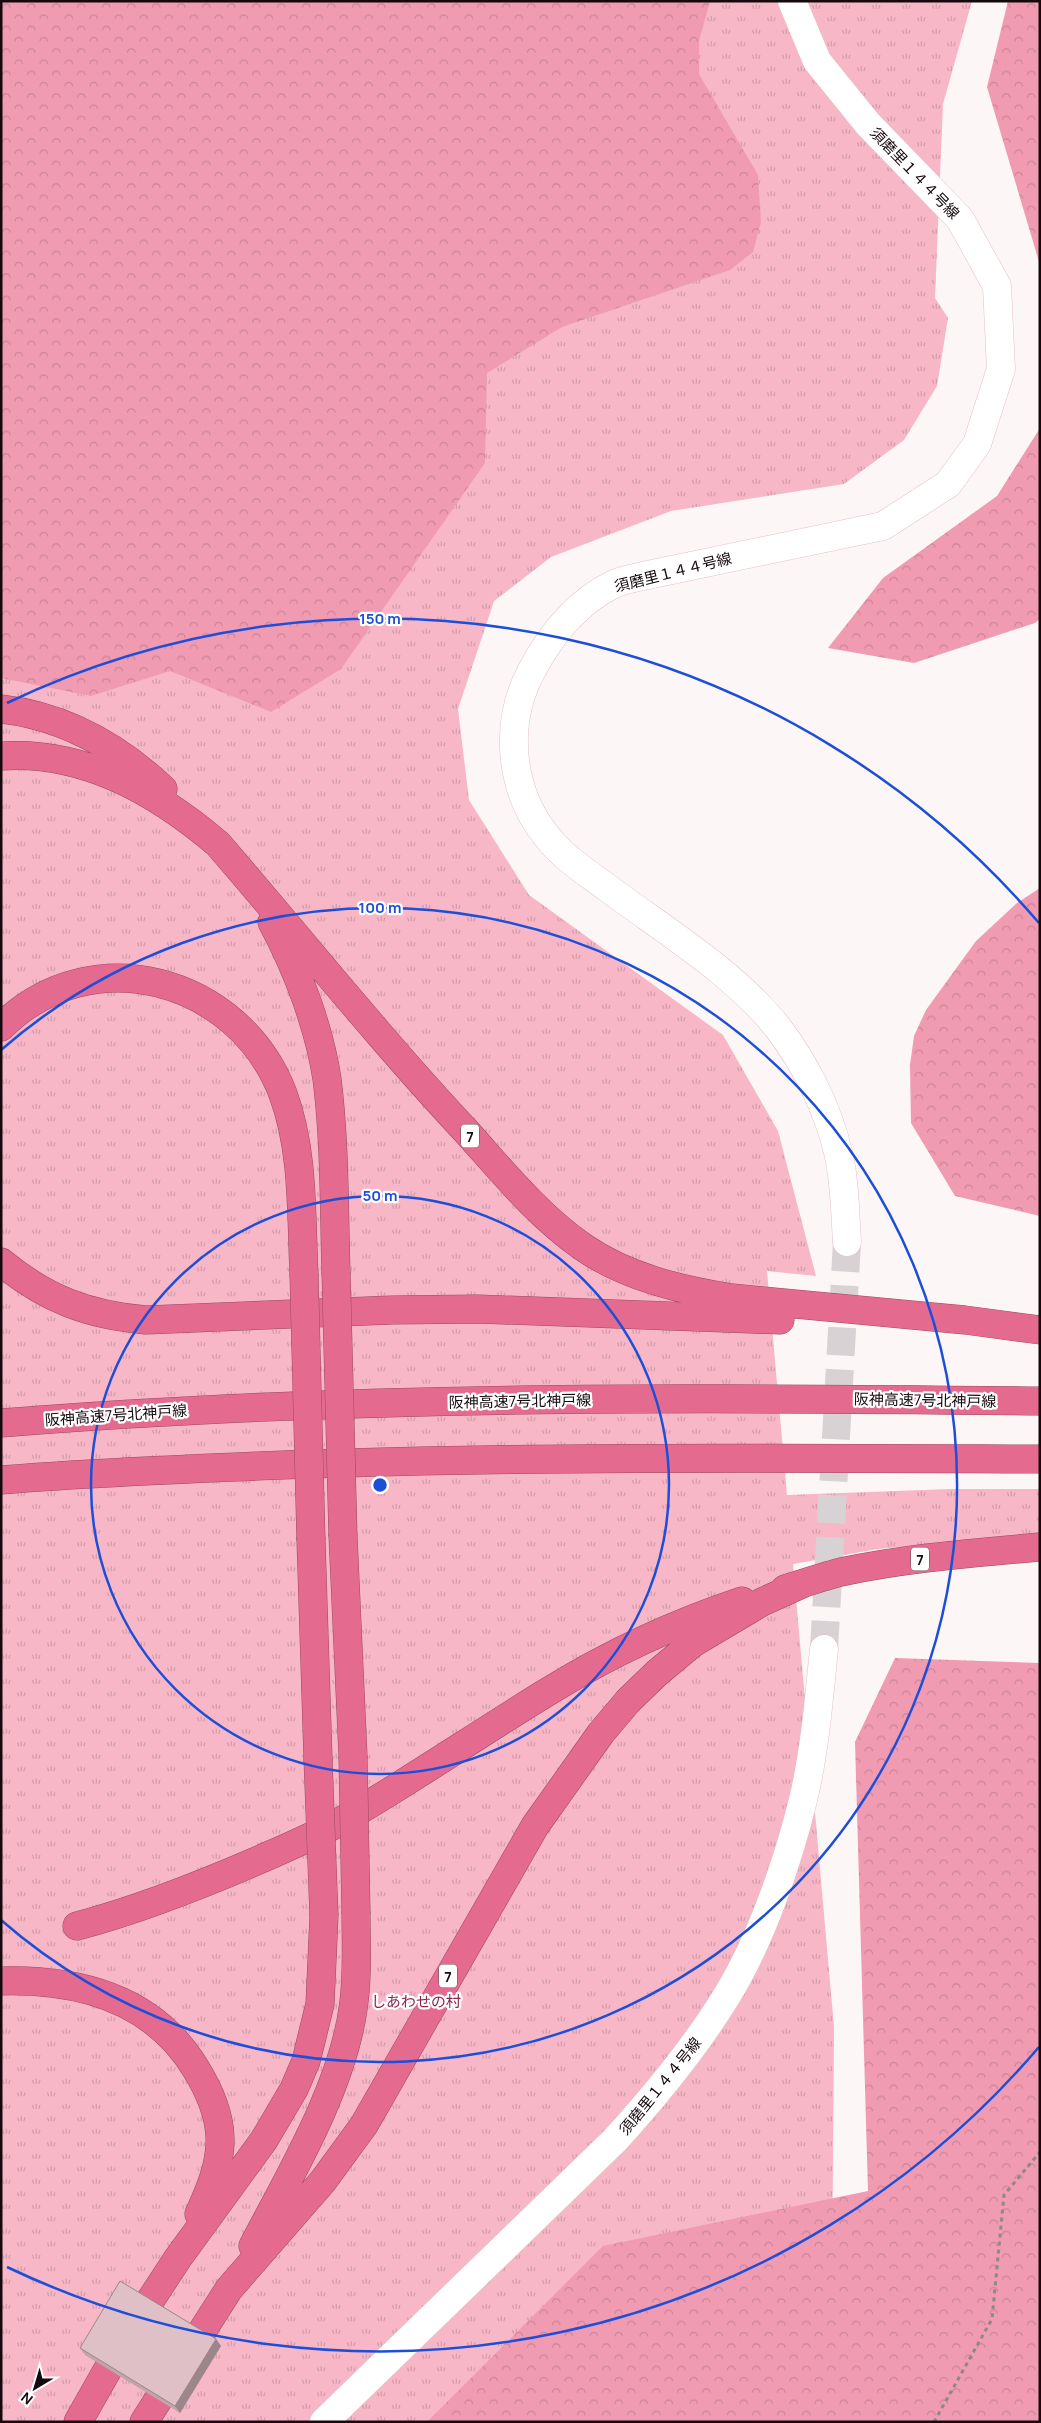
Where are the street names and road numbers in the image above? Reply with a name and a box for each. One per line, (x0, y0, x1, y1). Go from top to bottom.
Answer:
street label: 須磨里１４４号線 (866, 123, 964, 223)
street label: 須磨里１４４号線 (612, 547, 734, 597)
road number: 7 (461, 1124, 479, 1148)
street label: 阪神高速7号北神戸線 (854, 1388, 996, 1412)
street label: 阪神高速7号北神戸線 (449, 1389, 591, 1413)
street label: 阪神高速7号北神戸線 (44, 1400, 188, 1430)
road number: 7 (911, 1548, 929, 1570)
road number: 7 (439, 1964, 457, 1988)
street label: 須磨里１４４号線 (614, 2033, 706, 2139)

